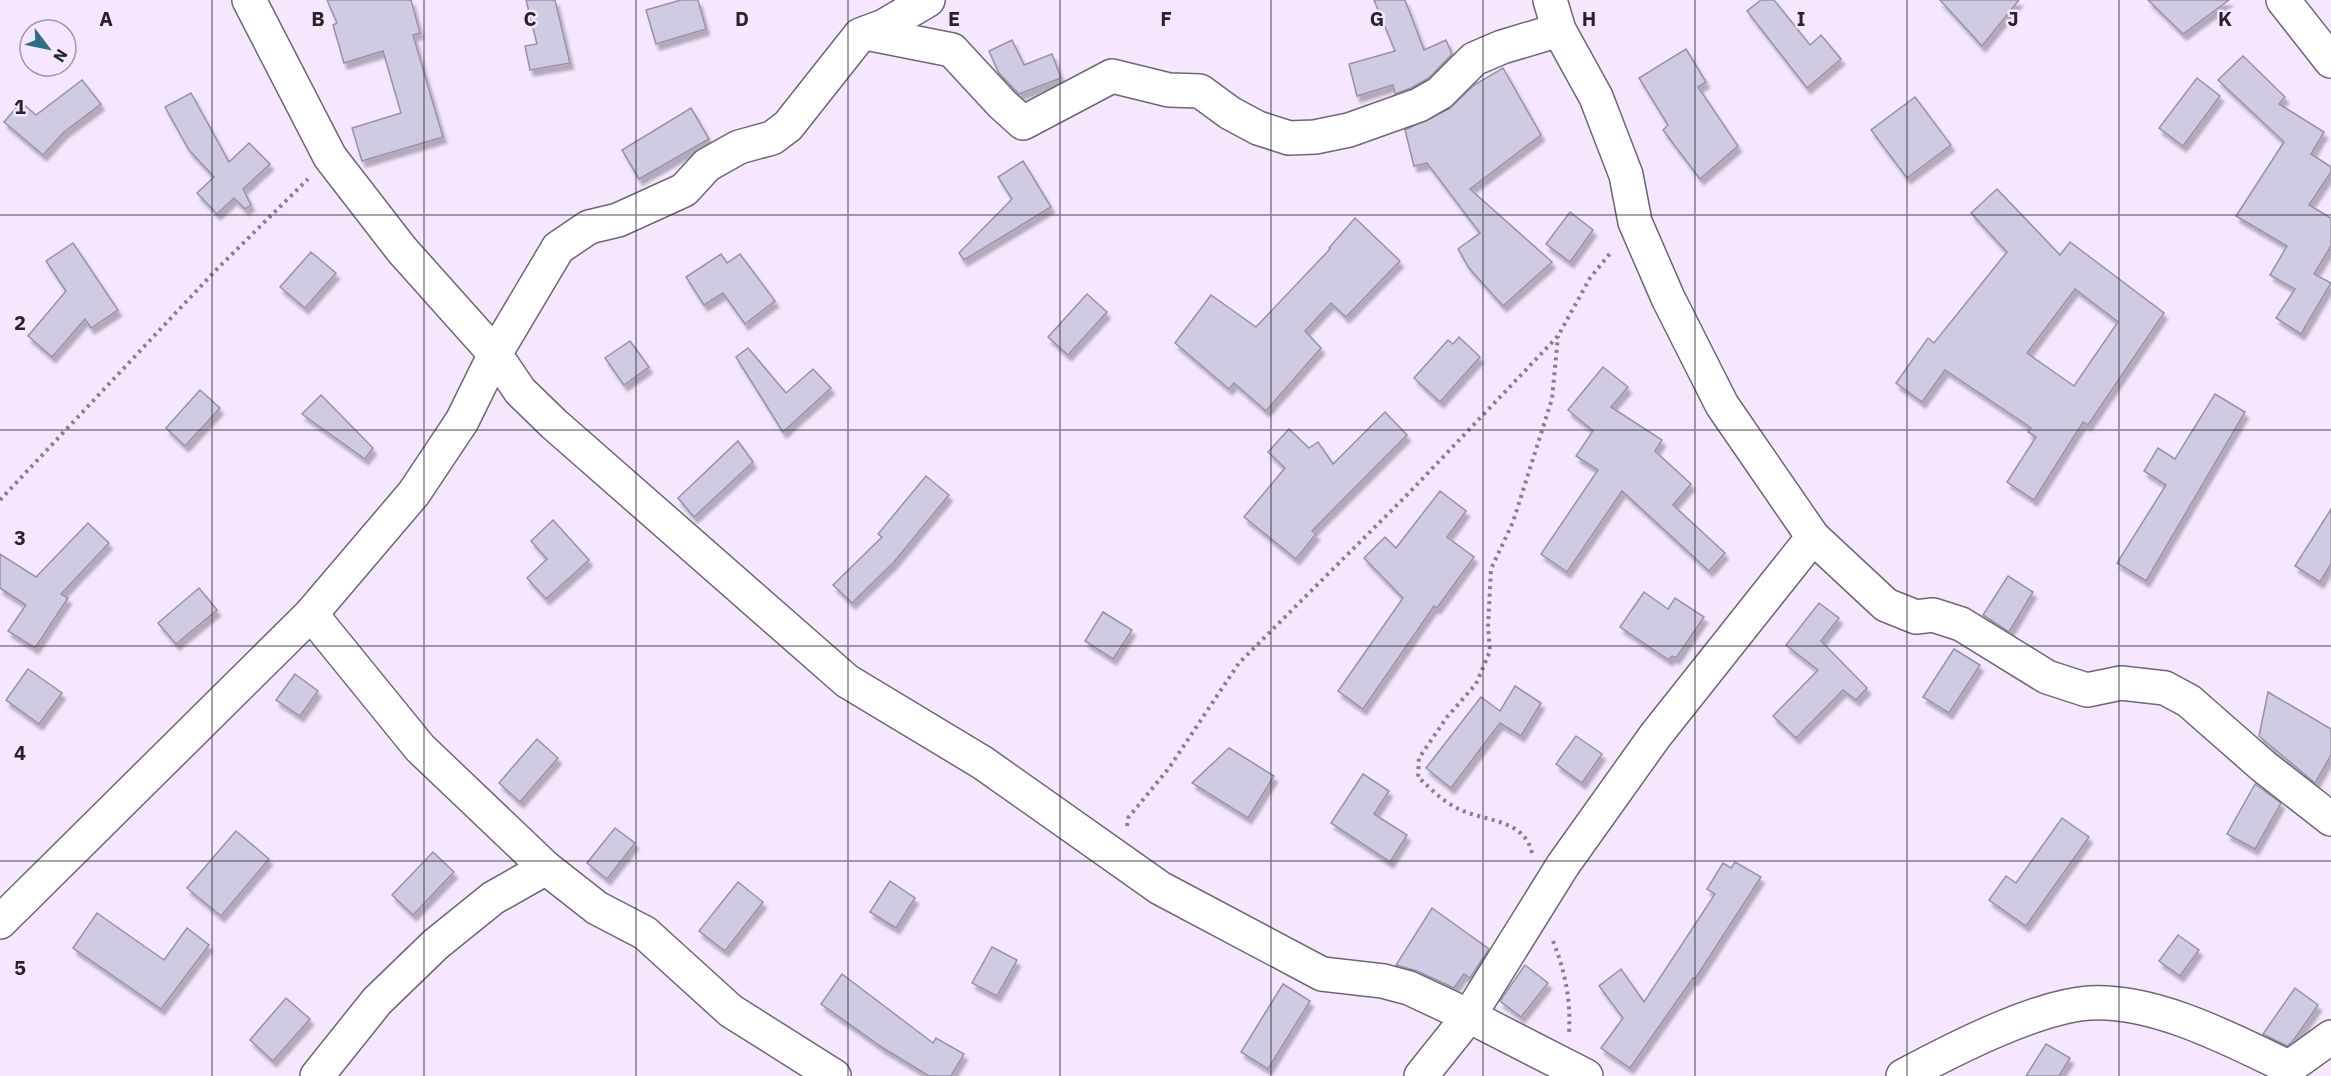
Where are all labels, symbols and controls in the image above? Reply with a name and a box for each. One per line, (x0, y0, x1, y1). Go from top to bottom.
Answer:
text: A (99, 5, 113, 32)
text: B (311, 5, 325, 32)
text: C (523, 5, 537, 32)
text: D (735, 5, 749, 32)
text: E (948, 5, 960, 32)
text: F (1160, 5, 1172, 32)
text: G (1370, 5, 1384, 32)
text: H (1582, 5, 1596, 32)
text: I (1797, 5, 1805, 32)
text: J (2007, 5, 2019, 32)
text: K (2218, 5, 2232, 32)
north arrow (18, 18, 78, 78)
text: N (49, 46, 72, 66)
text: 1 (14, 93, 26, 120)
text: 2 (14, 309, 26, 336)
text: 3 (14, 524, 26, 551)
text: 4 (14, 739, 26, 766)
text: 5 (14, 954, 26, 981)

